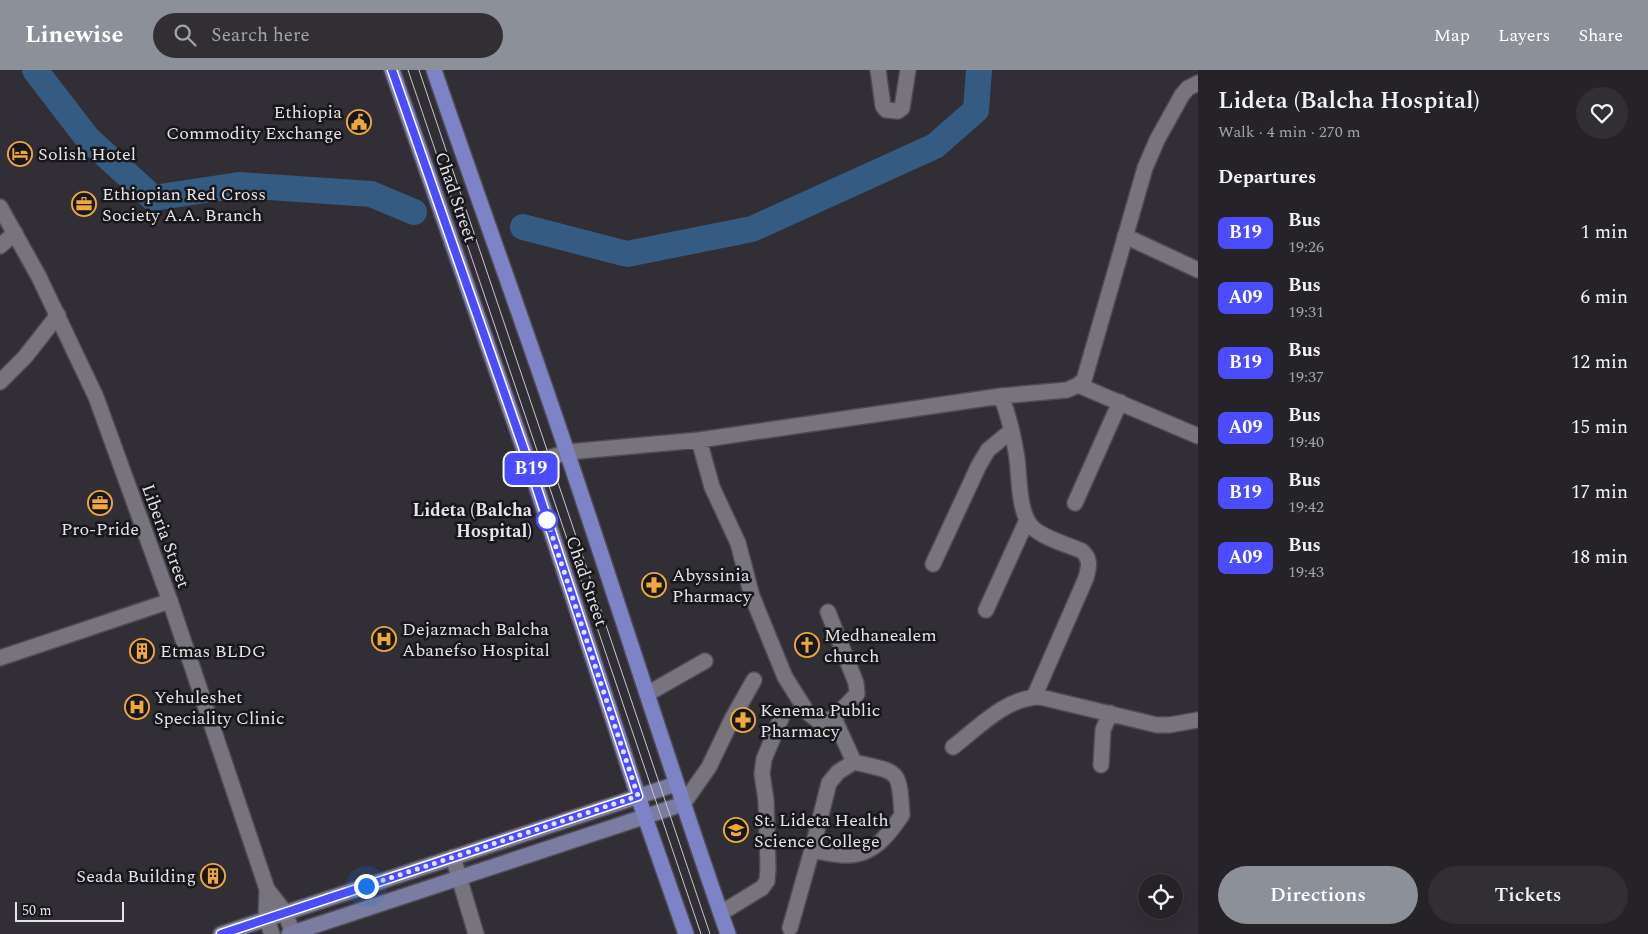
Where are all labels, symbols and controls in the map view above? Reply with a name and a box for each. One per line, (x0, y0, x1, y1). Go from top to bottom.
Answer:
search box (153, 13, 503, 58)
text: Linewise (25, 17, 123, 53)
icon: search (171, 21, 199, 49)
text: Search here (211, 21, 310, 50)
text: Map (1434, 22, 1470, 49)
text: Layers (1498, 22, 1550, 49)
text: Share (1578, 22, 1623, 49)
text: Lideta (Balcha Hospital) (1218, 83, 1480, 119)
button: heart (1576, 87, 1628, 139)
place label: Ethiopia Commodity Exchange (166, 99, 342, 147)
public building icon: Ethiopia Commodity Exchange (346, 109, 372, 135)
text: Walk · 4 min · 270 m (1218, 120, 1361, 144)
hotel icon: Solish Hotel (7, 141, 33, 167)
place label: Solish Hotel (38, 141, 136, 168)
street label: Chad Street (427, 148, 484, 246)
text: Departures (1218, 163, 1316, 192)
place label: Ethiopian Red Cross Society A.A. Branch (102, 181, 266, 229)
office icon: Ethiopian Red Cross Society A.A. Branch (71, 191, 97, 217)
text: Bus (1288, 206, 1321, 235)
text: 1 min (1580, 218, 1628, 247)
text: B19 (1229, 219, 1262, 246)
text: 19:26 (1288, 235, 1324, 259)
text: Bus (1288, 271, 1321, 300)
text: 6 min (1580, 283, 1628, 312)
text: A09 (1228, 284, 1263, 311)
text: 19:31 (1288, 300, 1324, 324)
text: Bus (1288, 336, 1321, 365)
text: 12 min (1571, 348, 1628, 377)
text: B19 (1229, 349, 1262, 376)
text: 19:37 (1288, 365, 1324, 389)
text: Bus (1288, 401, 1321, 430)
text: 15 min (1571, 413, 1628, 442)
text: A09 (1228, 414, 1263, 441)
text: 19:40 (1288, 430, 1324, 454)
line badge: B19 (502, 453, 560, 485)
text: B19 (515, 455, 547, 482)
text: Bus (1288, 466, 1321, 495)
text: 17 min (1571, 478, 1628, 507)
text: B19 (1229, 479, 1262, 506)
street label: Liberia Street (134, 480, 197, 592)
office icon: Pro-Pride (87, 490, 113, 516)
text: 19:42 (1288, 495, 1324, 519)
place label: Lideta (Balcha Hospital) (412, 497, 533, 545)
marker: Lideta (Balcha Hospital) (536, 509, 558, 531)
place label: Pro-Pride (61, 516, 139, 543)
text: Bus (1288, 531, 1321, 560)
street label: Chad Street (558, 532, 615, 630)
text: 18 min (1571, 543, 1628, 572)
text: A09 (1228, 544, 1263, 571)
text: 19:43 (1288, 560, 1324, 584)
place label: Abyssinia Pharmacy (672, 562, 753, 610)
pharmacy icon: Abyssinia Pharmacy (641, 572, 667, 598)
place label: Dejazmach Balcha Abanefso Hospital (402, 616, 550, 664)
place label: Medhanealem church (824, 622, 937, 670)
hospital icon: Dejazmach Balcha Abanefso Hospital (371, 626, 397, 652)
church icon: Medhanealem church (794, 632, 820, 658)
building icon: Etmas BLDG (129, 638, 155, 664)
place label: Etmas BLDG (160, 638, 266, 665)
place label: Yehuleshet Speciality Clinic (154, 684, 285, 732)
hospital icon: Yehuleshet Speciality Clinic (124, 694, 150, 720)
place label: Kenema Public Pharmacy (760, 697, 880, 745)
pharmacy icon: Kenema Public Pharmacy (730, 707, 756, 733)
place label: St. Lideta Health Science College (754, 807, 889, 855)
school or university icon: St. Lideta Health Science College (723, 817, 749, 843)
place label: Seada Building (76, 863, 196, 890)
building icon: Seada Building (200, 863, 226, 889)
button: Directions (1218, 866, 1418, 924)
button: Tickets (1428, 866, 1628, 924)
your location (354, 874, 379, 899)
map controls (1138, 874, 1183, 919)
button: locate (1138, 874, 1183, 919)
scale bar (15, 899, 124, 922)
text: 50 m (22, 900, 52, 921)

